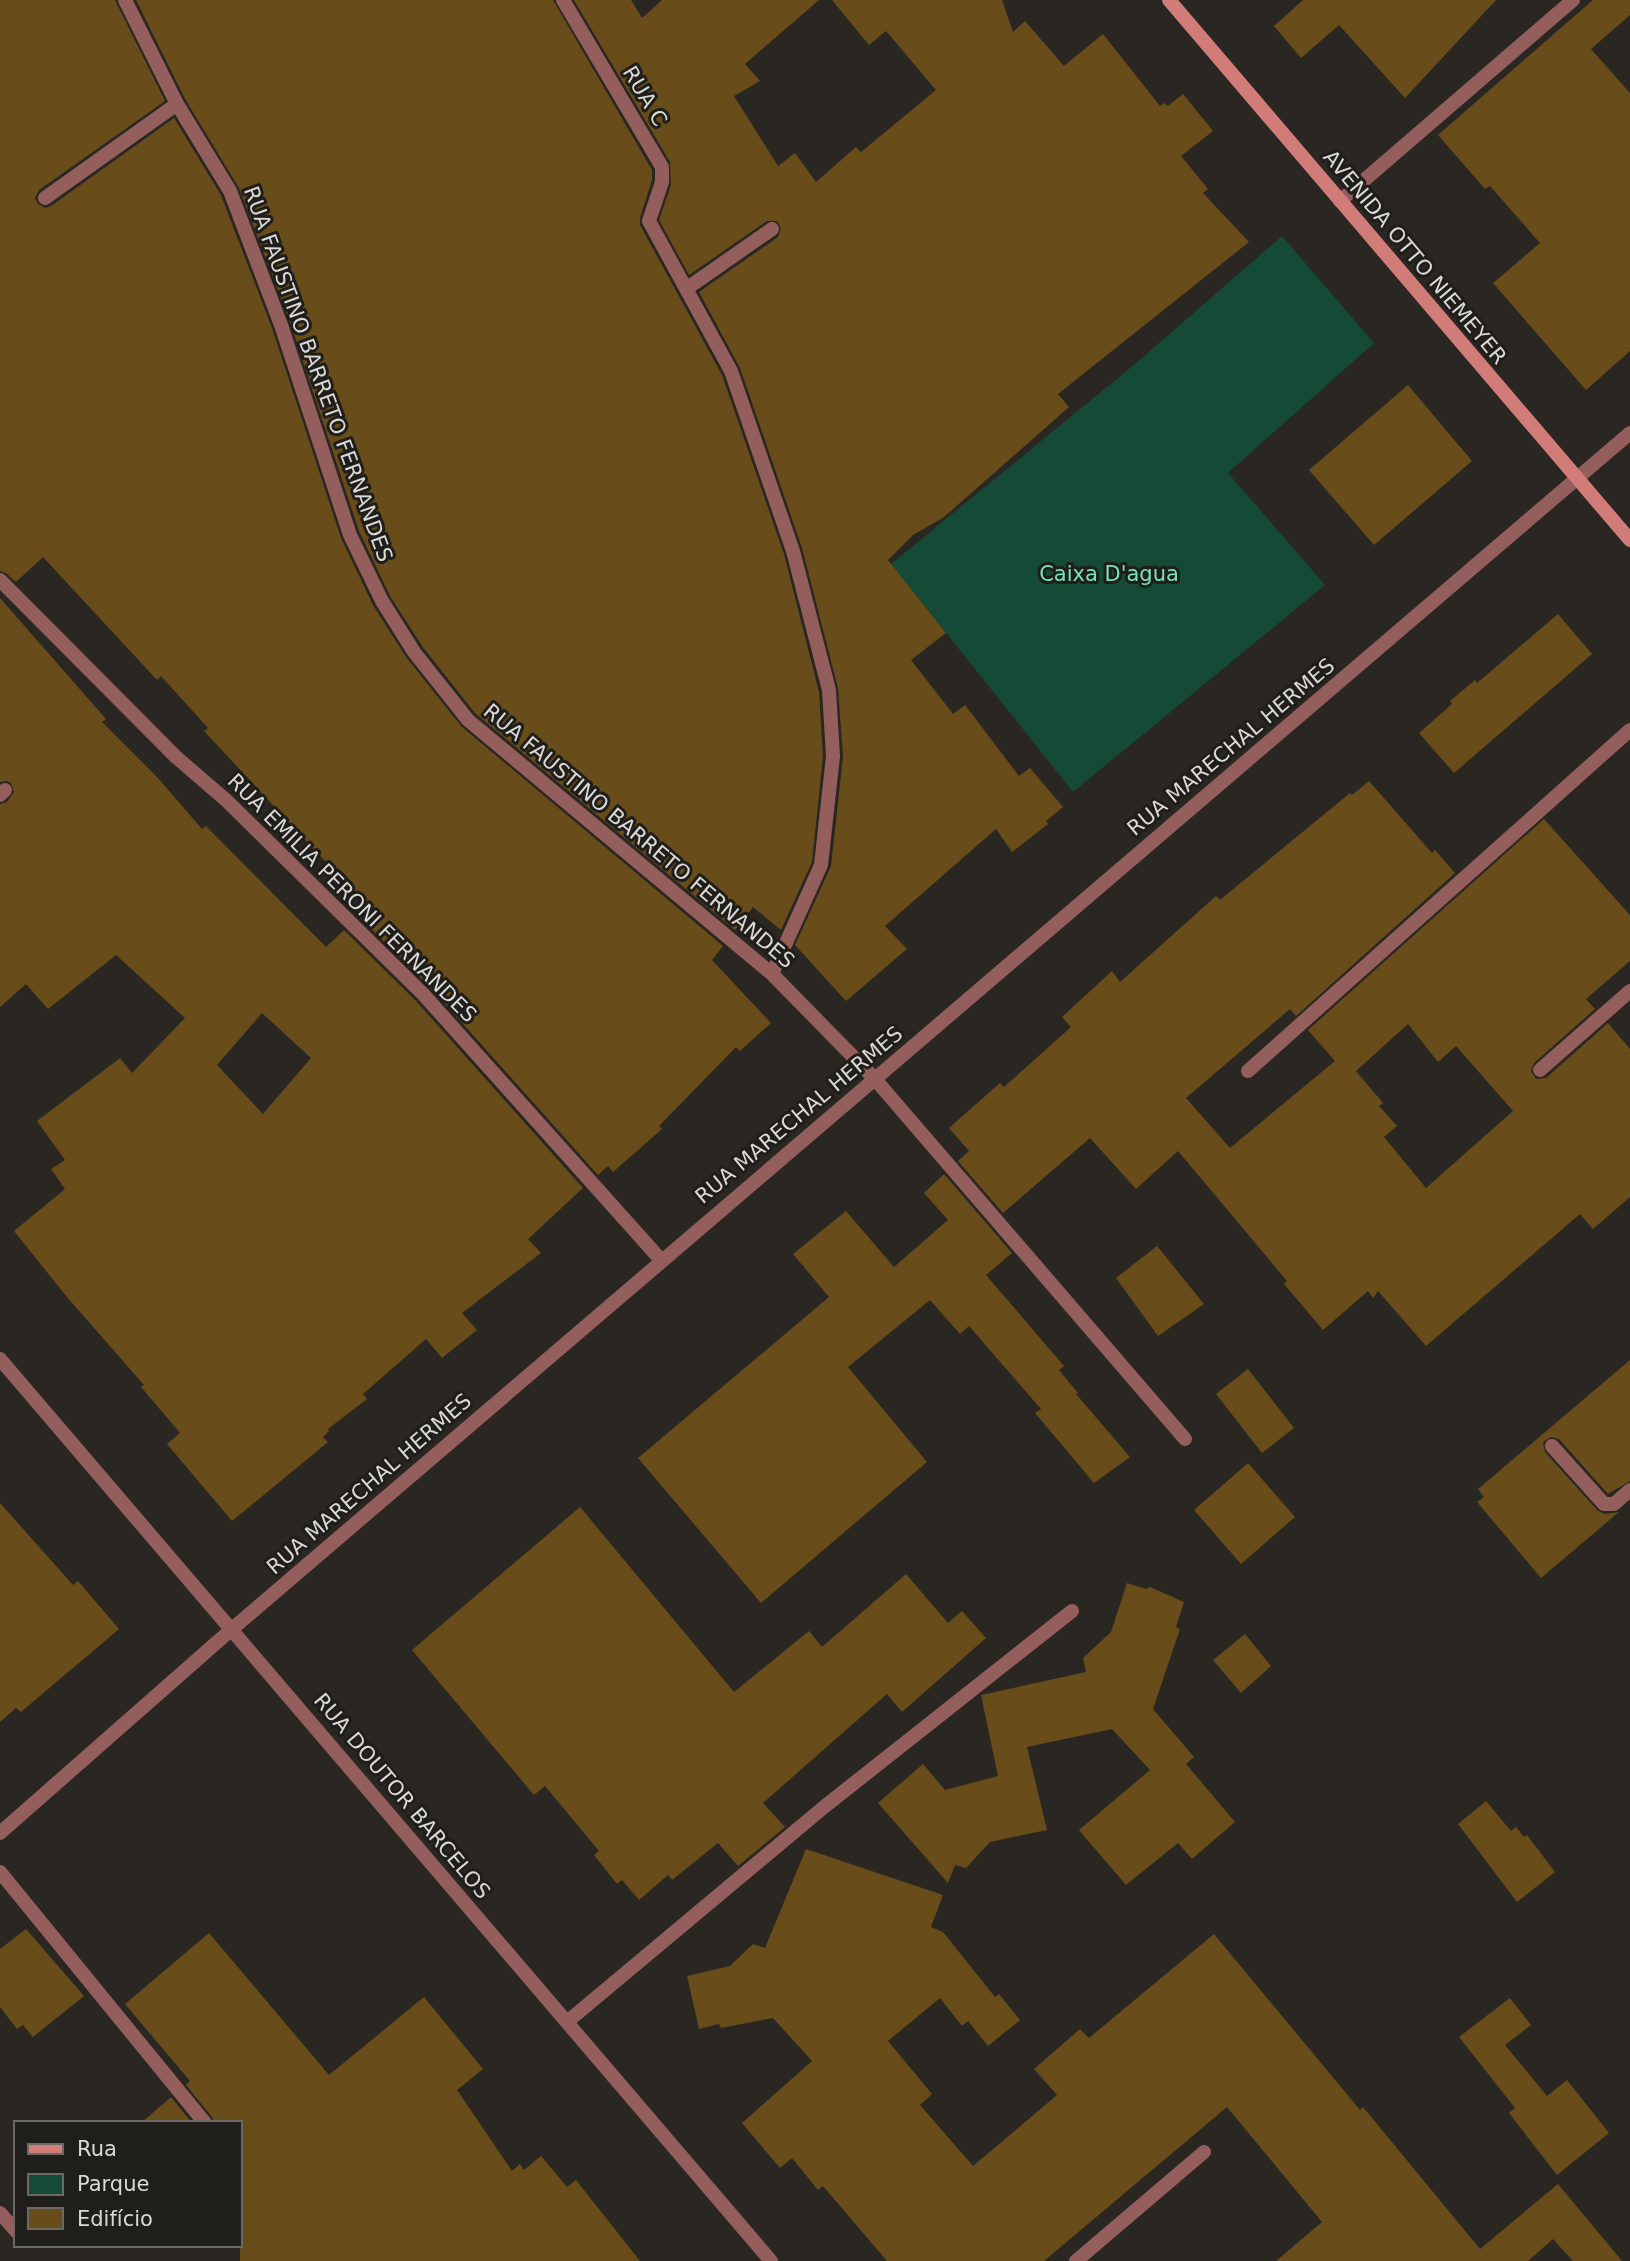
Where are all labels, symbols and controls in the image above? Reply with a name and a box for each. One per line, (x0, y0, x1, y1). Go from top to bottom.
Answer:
street label: RUA C (618, 62, 672, 130)
street label: AVENIDA OTTO NIEMEYER (1318, 145, 1512, 369)
street label: RUA FAUSTINO BARRETO FERNANDES (239, 183, 397, 565)
park label: Caixa D'agua (1039, 562, 1179, 586)
street label: RUA MARECHAL HERMES (1123, 653, 1339, 841)
street label: RUA FAUSTINO BARRETO FERNANDES (479, 699, 799, 973)
street label: RUA EMILIA PERONI FERNANDES (223, 769, 481, 1027)
street label: RUA MARECHAL HERMES (691, 1021, 907, 1209)
street label: RUA MARECHAL HERMES (262, 1389, 476, 1579)
street label: RUA DOUTOR BARCELOS (309, 1688, 495, 1904)
legend (14, 2121, 242, 2247)
text: Rua (77, 2137, 117, 2161)
text: Parque (77, 2172, 149, 2196)
text: Edifício (77, 2207, 153, 2231)

